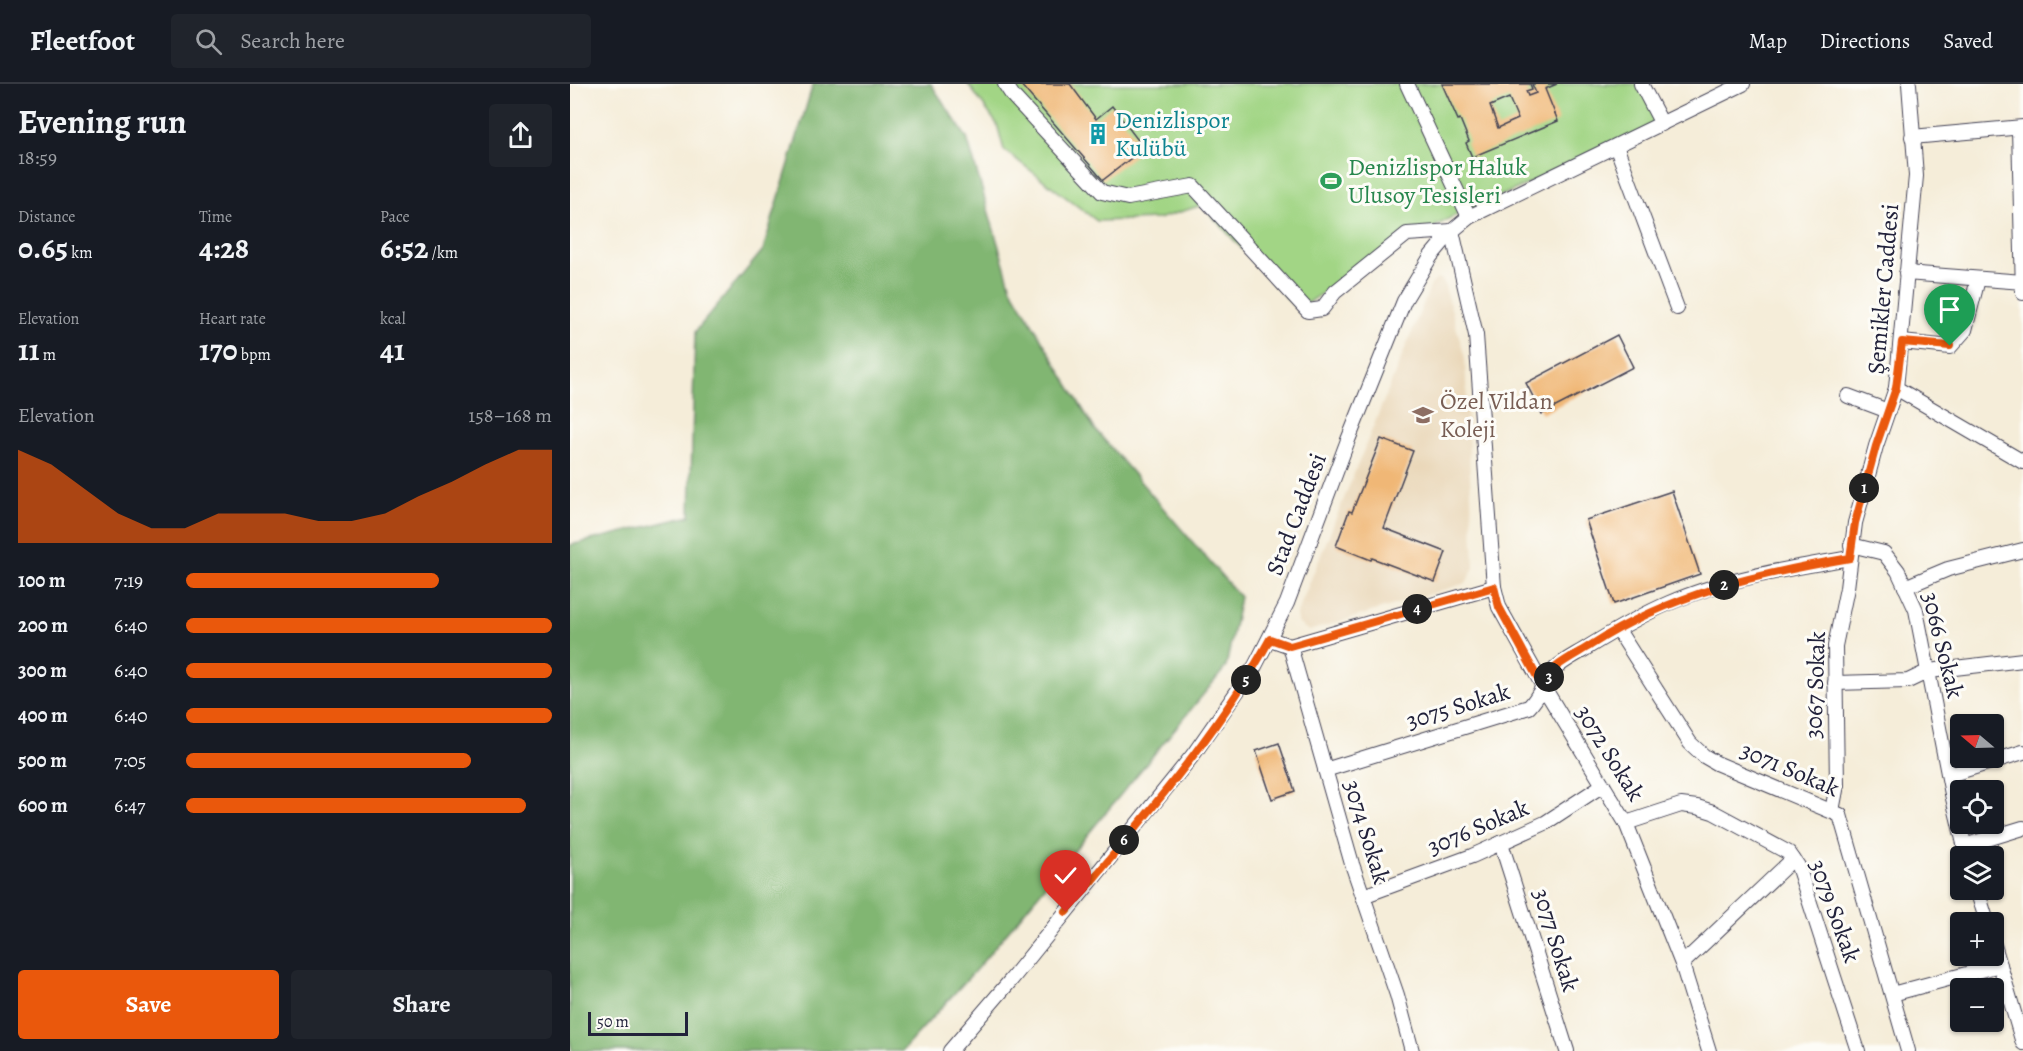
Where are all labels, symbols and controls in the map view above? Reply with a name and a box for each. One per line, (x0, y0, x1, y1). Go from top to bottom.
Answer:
search box (171, 14, 591, 68)
text: Fleetfoot (30, 22, 135, 60)
icon: search (192, 25, 225, 58)
text: Search here (240, 26, 345, 56)
text: Map (1749, 27, 1787, 55)
text: Directions (1820, 27, 1910, 55)
text: Saved (1943, 27, 1993, 55)
text: Evening run (18, 99, 187, 144)
button: share (489, 104, 552, 167)
place label: Denizlispor Kulübü (1115, 104, 1230, 164)
building icon: Denizlispor Kulübü (1086, 122, 1110, 146)
text: 18:59 (18, 144, 57, 171)
place label: Denizlispor Haluk Ulusoy Tesisleri (1348, 151, 1527, 211)
sports icon: Denizlispor Haluk Ulusoy Tesisleri (1319, 169, 1343, 193)
street label: Şemikler Caddesi (1860, 202, 1906, 376)
text: Distance (18, 206, 75, 228)
text: Time (199, 206, 232, 228)
text: Pace (380, 206, 410, 228)
text: 0.65 (18, 228, 68, 268)
text: 4:28 (199, 228, 249, 268)
text: 6:52 (380, 228, 428, 268)
text: km (68, 242, 93, 264)
text: /km (428, 242, 458, 264)
pin (1924, 284, 1975, 346)
icon: arrive (1933, 293, 1966, 326)
text: Elevation (18, 308, 79, 330)
text: Heart rate (199, 308, 266, 330)
text: kcal (380, 308, 406, 330)
text: 11 (18, 330, 39, 370)
text: 170 (199, 330, 238, 370)
text: 41 (380, 330, 405, 370)
text: m (39, 344, 56, 366)
text: bpm (238, 344, 271, 366)
place label: Özel Vildan Koleji (1440, 385, 1553, 445)
text: Elevation (18, 402, 95, 429)
text: 158–168 m (468, 402, 552, 429)
school or university icon: Özel Vildan Koleji (1411, 403, 1435, 427)
street label: Stad Caddesi (1258, 448, 1334, 580)
pin: 1 (1849, 473, 1879, 503)
text: 1 (1861, 477, 1867, 499)
text: 100 m (18, 567, 66, 594)
text: 7:19 (114, 567, 143, 594)
pin: 2 (1709, 570, 1739, 600)
text: 2 (1720, 574, 1728, 596)
street label: 3066 Sokak (1914, 589, 1972, 702)
pin: 4 (1402, 594, 1432, 624)
text: 4 (1413, 598, 1421, 620)
text: 200 m (18, 612, 68, 639)
text: 6:40 (114, 612, 148, 639)
street label: 3067 Sokak (1797, 631, 1833, 739)
text: 300 m (18, 657, 67, 684)
text: 6:40 (114, 657, 148, 684)
pin: 3 (1534, 662, 1564, 692)
pin: 5 (1231, 665, 1261, 695)
text: 3 (1546, 666, 1552, 688)
text: 5 (1243, 669, 1249, 691)
street label: 3075 Sokak (1402, 675, 1514, 737)
street label: 3072 Sokak (1568, 699, 1652, 807)
text: 400 m (18, 702, 68, 729)
text: 6:40 (114, 702, 148, 729)
north arrow (1950, 714, 2004, 768)
map controls (1950, 714, 2004, 1032)
street label: 3071 Sokak (1736, 734, 1844, 804)
text: 500 m (18, 747, 67, 774)
text: 7:05 (114, 747, 146, 774)
street label: 3074 Sokak (1336, 776, 1398, 888)
button: locate (1950, 780, 2004, 834)
street label: 3076 Sokak (1422, 791, 1534, 863)
text: 600 m (18, 792, 68, 819)
text: 6:47 (114, 792, 145, 819)
pin: 6 (1109, 825, 1139, 855)
text: 6 (1120, 829, 1128, 851)
button: layers (1950, 846, 2004, 900)
pin (1040, 850, 1091, 912)
street label: 3079 Sokak (1802, 855, 1868, 967)
icon: check (1049, 859, 1082, 892)
street label: 3077 Sokak (1525, 884, 1587, 996)
button: + (1950, 912, 2004, 966)
button: Save (18, 970, 279, 1039)
button: Share (291, 970, 552, 1039)
button: − (1950, 978, 2004, 1032)
scale bar (588, 1009, 688, 1036)
text: 50 m (597, 1011, 629, 1033)

